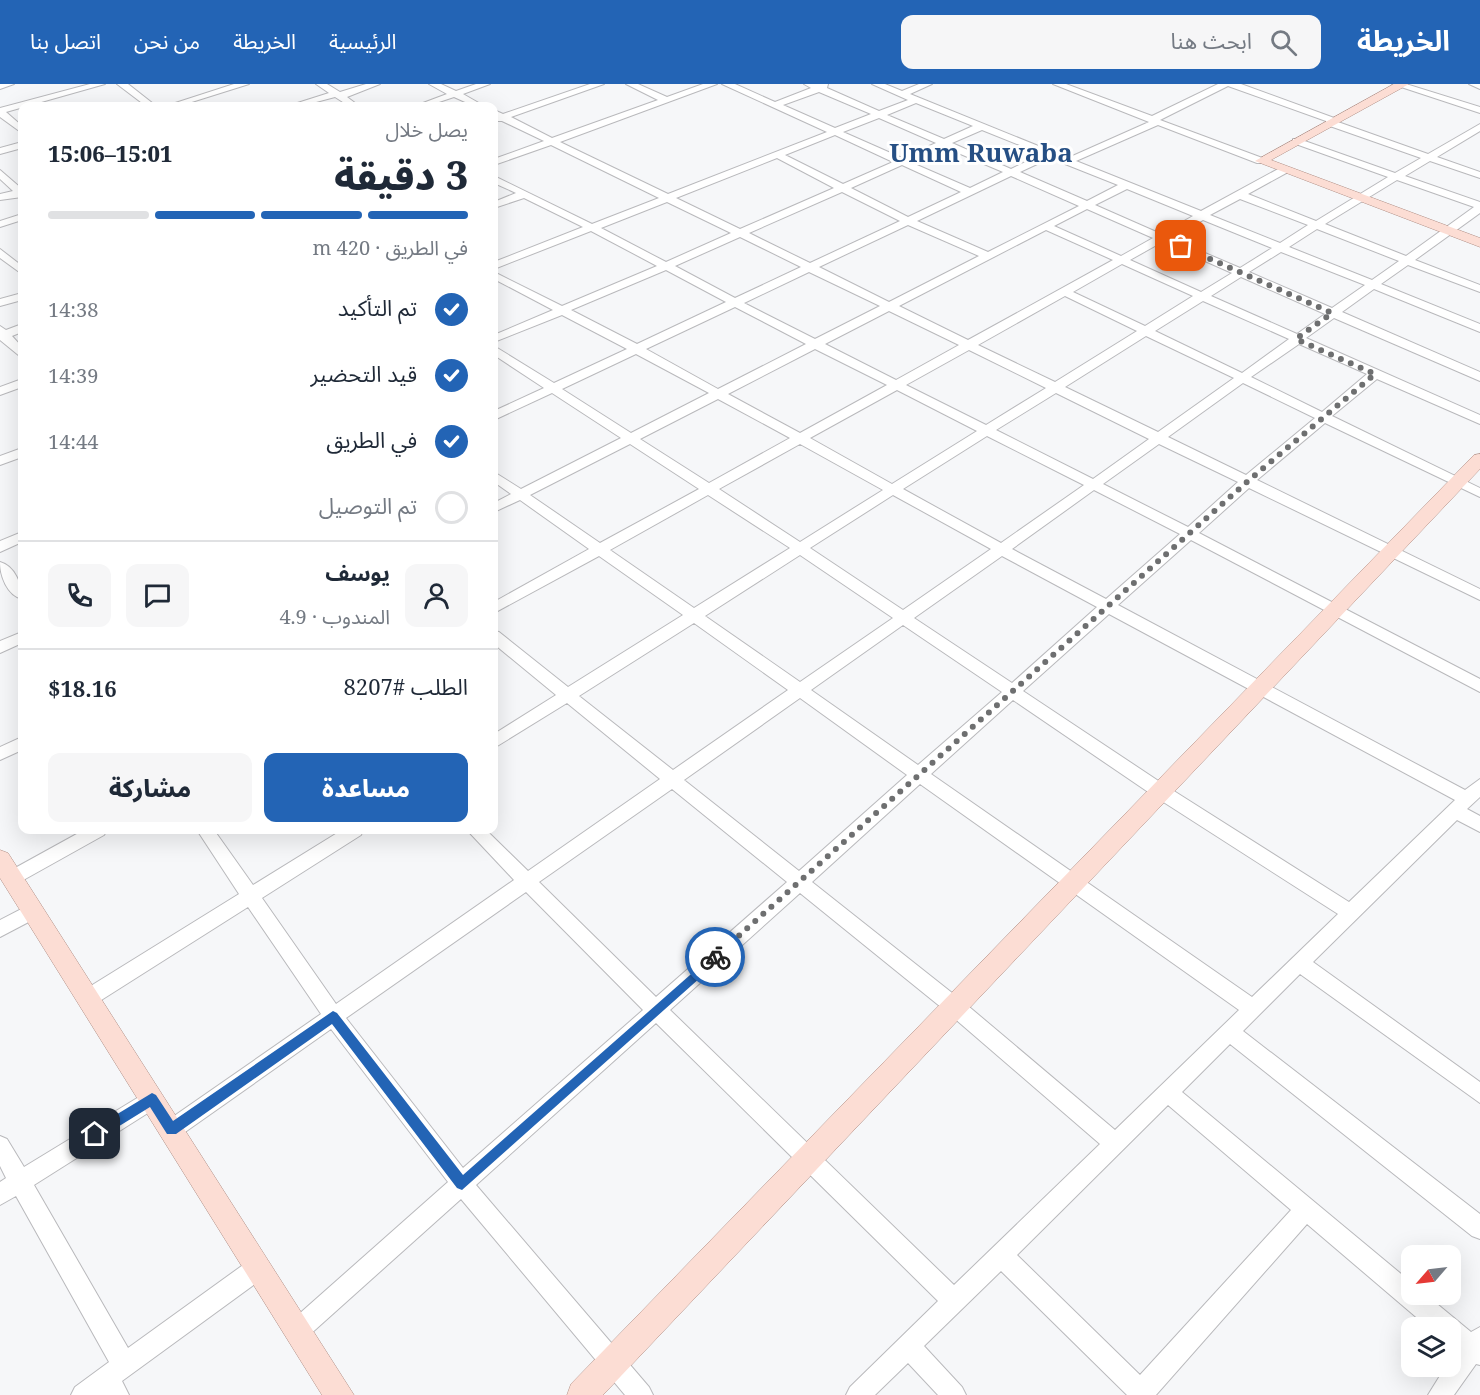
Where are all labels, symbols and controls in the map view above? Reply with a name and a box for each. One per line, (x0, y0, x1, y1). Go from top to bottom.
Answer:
search box (901, 15, 1321, 69)
text: الخريطة (1357, 21, 1450, 59)
text: ابحث هنا (1170, 25, 1252, 55)
icon: search (1267, 26, 1300, 59)
text: اتصل بنا (30, 27, 101, 55)
text: من نحن (134, 27, 200, 55)
text: الخريطة (233, 27, 296, 55)
text: الرئيسية (329, 27, 397, 55)
text: يصل خلال (386, 116, 468, 143)
district label: Umm Ruwaba (889, 134, 1073, 170)
text: 15:01–15:06 (48, 138, 173, 168)
text: 3 دقيقة (334, 148, 468, 201)
pin (1155, 220, 1206, 271)
icon: bag (1164, 229, 1197, 262)
text: في الطريق · 420 m (312, 234, 468, 261)
text: تم التأكيد (338, 292, 417, 322)
icon: check (435, 293, 468, 326)
text: 14:38 (48, 296, 98, 323)
text: قيد التحضير (311, 358, 417, 388)
icon: check (435, 359, 468, 392)
text: 14:39 (48, 362, 98, 389)
text: في الطريق (326, 424, 417, 454)
icon: check (435, 425, 468, 458)
text: 14:44 (48, 428, 98, 455)
text: تم التوصيل (319, 490, 417, 520)
text: يوسف (325, 557, 390, 587)
button: phone (48, 564, 111, 627)
button: chat (126, 564, 189, 627)
button: person (405, 564, 468, 627)
text: المندوب · 4.9 (279, 603, 390, 630)
text: الطلب #8207 (344, 671, 468, 701)
text: $18.16 (48, 673, 117, 703)
button: مشاركة (48, 753, 252, 822)
button: مساعدة (264, 753, 468, 822)
courier (685, 927, 745, 987)
icon: bike (699, 941, 732, 974)
pin (69, 1108, 120, 1159)
icon: home (78, 1117, 111, 1150)
north arrow (1401, 1245, 1461, 1305)
map controls (1401, 1245, 1461, 1377)
button: layers (1401, 1317, 1461, 1377)

